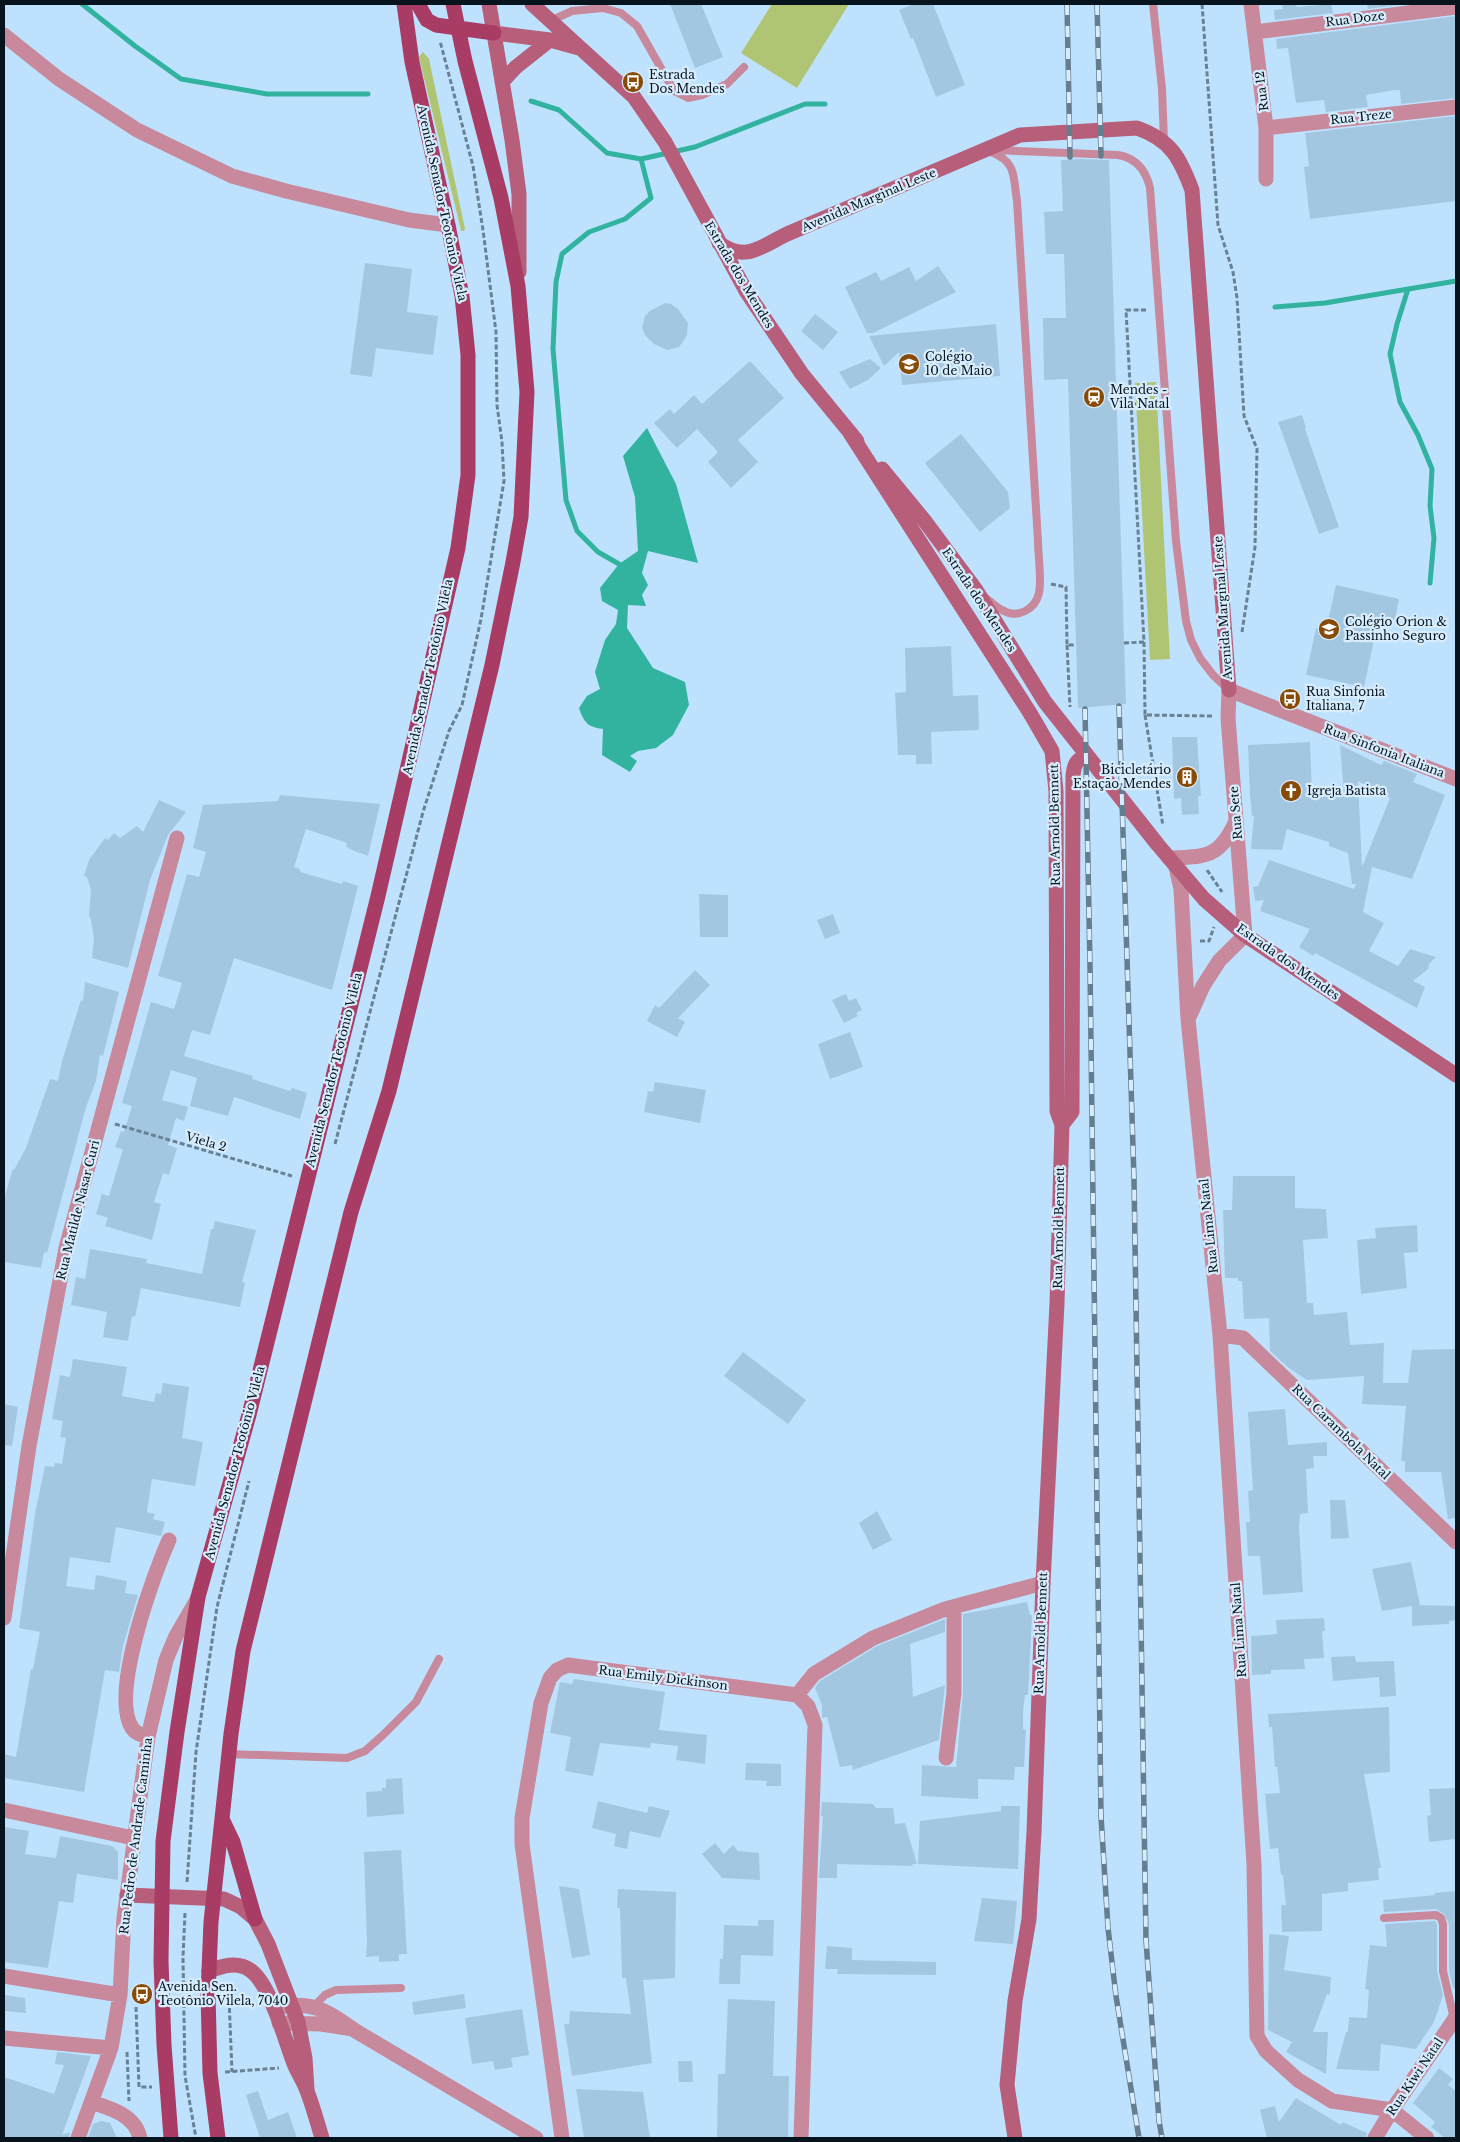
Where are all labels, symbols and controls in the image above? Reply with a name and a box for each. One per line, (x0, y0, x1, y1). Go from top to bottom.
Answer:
street label: Rua Doze (1325, 7, 1385, 30)
place label: Estrada Dos Mendes (649, 67, 725, 96)
bus stop icon: Estrada Dos Mendes (621, 70, 645, 94)
street label: Rua 12 (1252, 70, 1271, 112)
street label: Avenida Senador Teotônio Vilela (414, 102, 471, 303)
street label: Rua Treze (1329, 106, 1393, 127)
street label: Avenida Marginal Leste (798, 164, 938, 235)
street label: Estrada dos Mendes (701, 218, 777, 331)
place label: Colégio 10 de Maio (925, 349, 993, 378)
school or university icon: Colégio 10 de Maio (897, 352, 921, 376)
place label: Mendes - Vila Natal (1109, 382, 1169, 411)
station icon: Mendes - Vila Natal (1082, 385, 1106, 409)
street label: Avenida Marginal Leste (1210, 535, 1235, 682)
street label: Estrada dos Mendes (939, 545, 1020, 655)
street label: Avenida Senador Teotônio Vilela (399, 577, 456, 777)
place label: Colégio Orion & Passinho Seguro (1345, 614, 1448, 643)
school or university icon: Colégio Orion & Passinho Seguro (1317, 617, 1341, 641)
place label: Rua Sinfonia Italiana, 7 (1306, 684, 1386, 713)
bus stop icon: Rua Sinfonia Italiana, 7 (1278, 687, 1302, 711)
street label: Rua Sinfonia Italiana (1322, 721, 1447, 781)
place label: Bicicletário Estação Mendes (1073, 762, 1171, 791)
street label: Rua Arnold Bennett (1046, 763, 1063, 886)
building icon: Bicicletário Estação Mendes (1175, 765, 1199, 789)
church icon: Igreja Batista (1279, 779, 1303, 803)
place label: Igreja Batista (1307, 783, 1386, 798)
street label: Rua Sete (1226, 786, 1245, 840)
street label: Estrada dos Mendes (1234, 920, 1343, 1003)
street label: Avenida Senador Teotônio Vilela (302, 971, 365, 1170)
street label: Viela 2 (183, 1128, 228, 1154)
street label: Rua Matilde Nasar Curi (53, 1138, 102, 1281)
street label: Rua Arnold Bennett (1050, 1166, 1067, 1289)
street label: Rua Lima Natal (1196, 1178, 1221, 1274)
street label: Avenida Senador Teotônio Vilela (201, 1364, 268, 1562)
street label: Rua Carambola Natal (1289, 1381, 1394, 1482)
street label: Rua Arnold Bennett (1031, 1571, 1050, 1694)
street label: Rua Lima Natal (1228, 1582, 1249, 1678)
street label: Rua Emily Dickinson (598, 1662, 729, 1693)
street label: Rua Pedro de Andrade Caminha (116, 1736, 155, 1935)
place label: Avenida Sen. Teotônio Vilela, 7040 (157, 1979, 288, 2008)
bus stop icon: Avenida Sen. Teotônio Vilela, 7040 (130, 1982, 154, 2006)
street label: Rua Kiwi Natal (1383, 2035, 1446, 2119)

